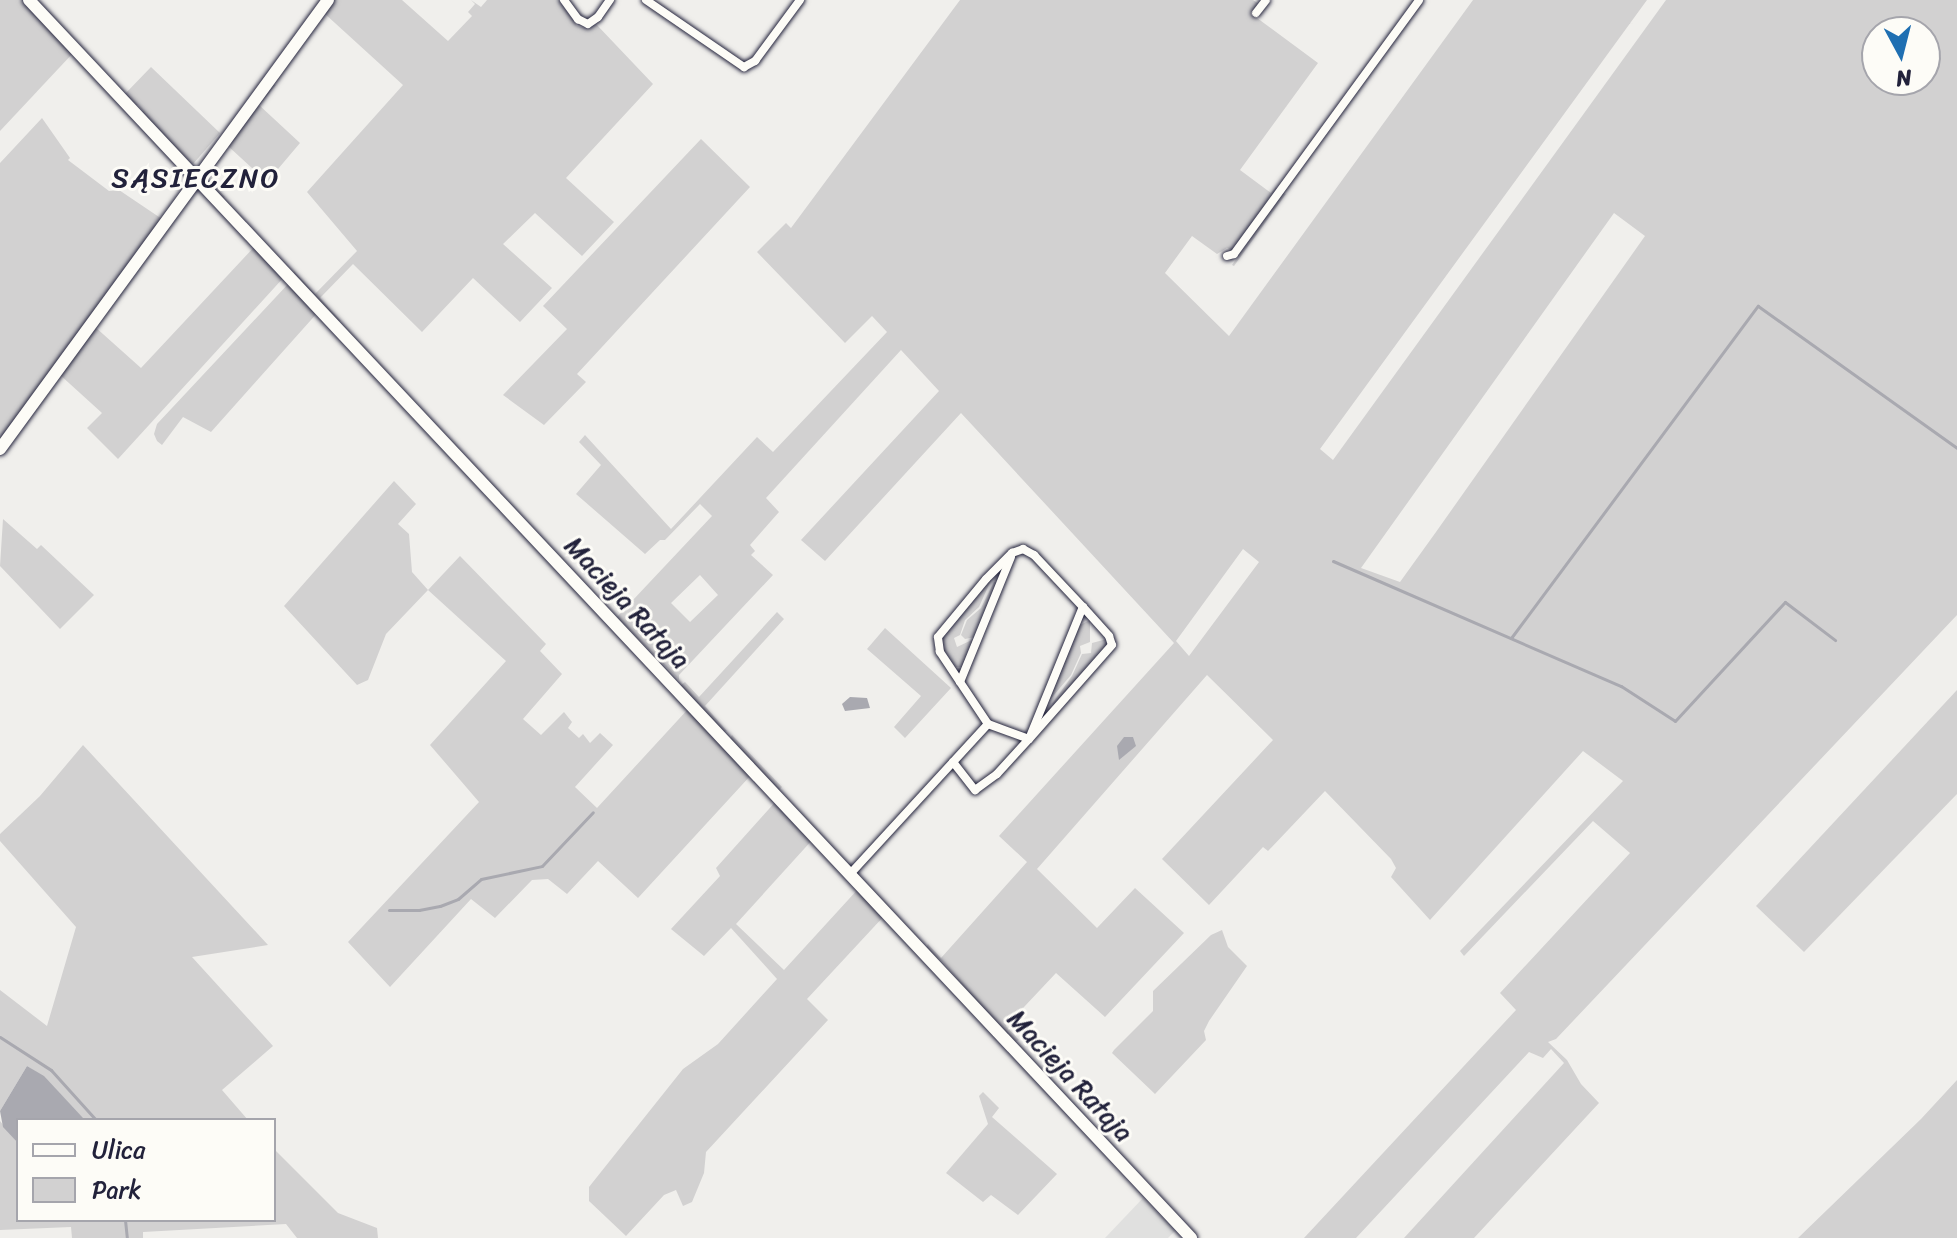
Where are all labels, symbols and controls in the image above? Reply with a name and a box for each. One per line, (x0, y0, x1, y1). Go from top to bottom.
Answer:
north arrow (1861, 16, 1941, 96)
text: N (1894, 58, 1914, 99)
district label: SĄSIECZNO (112, 161, 280, 195)
street label: Macieja Rataja (558, 530, 696, 676)
street label: Macieja Rataja (1001, 1003, 1139, 1149)
legend (16, 1118, 276, 1222)
text: Ulica (92, 1129, 145, 1171)
text: Park (92, 1169, 141, 1211)

